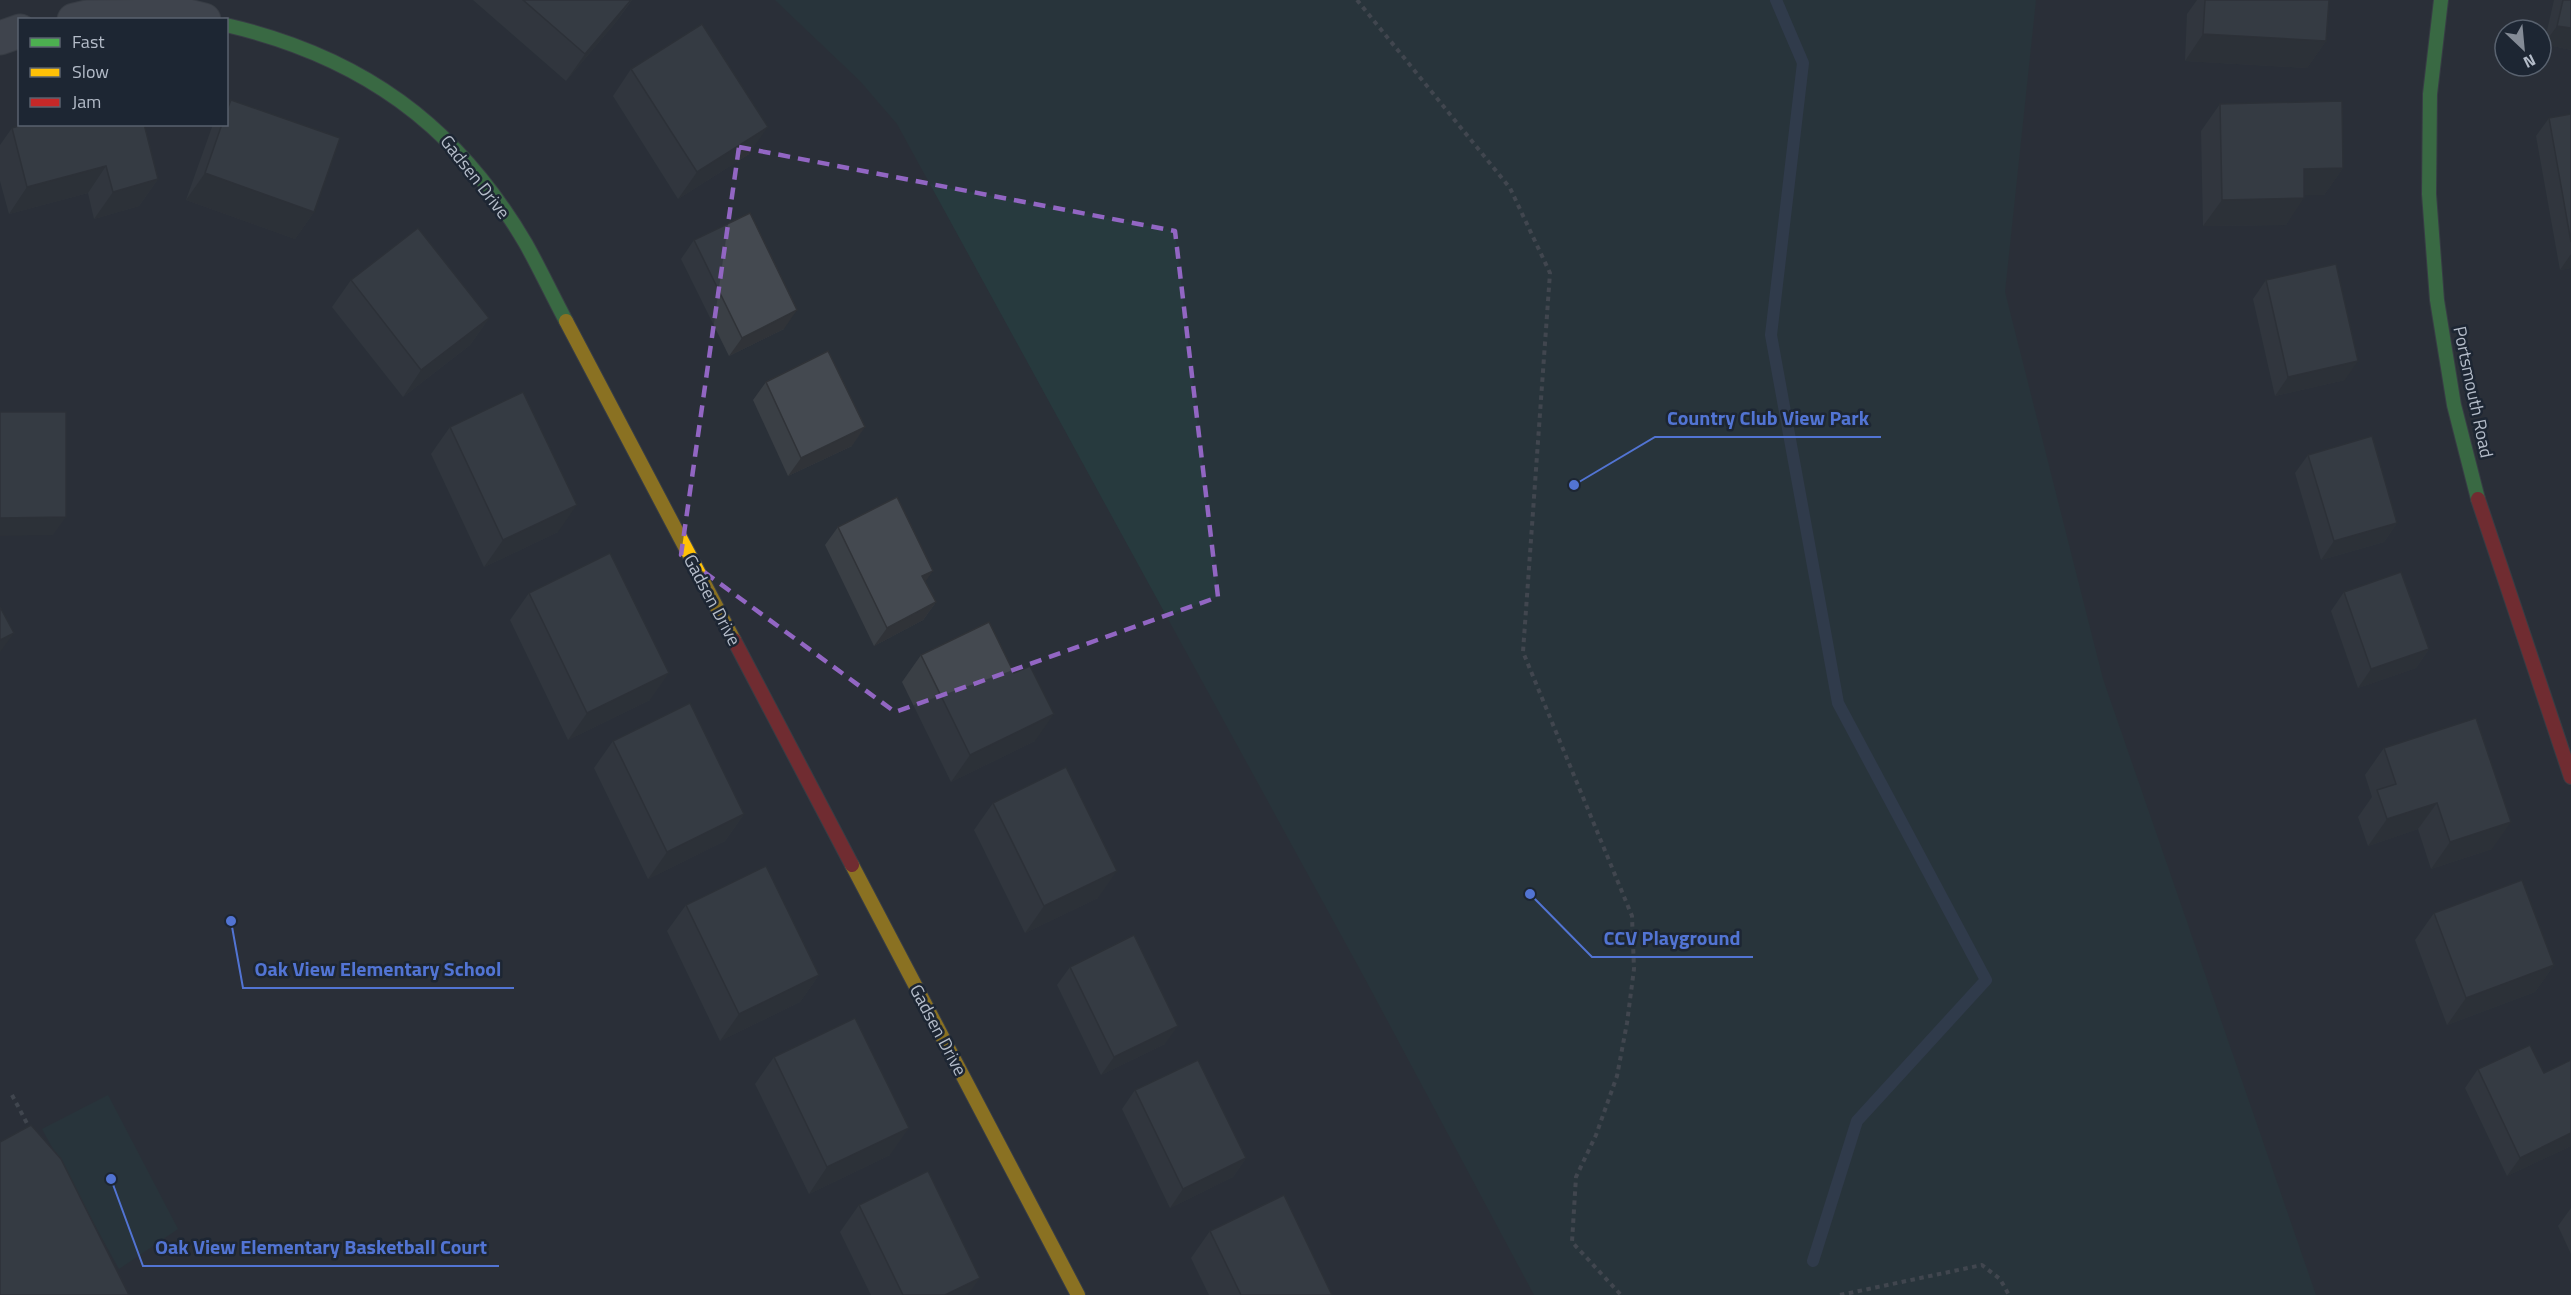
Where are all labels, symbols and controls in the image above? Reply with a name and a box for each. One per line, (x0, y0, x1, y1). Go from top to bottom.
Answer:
legend (18, 18, 228, 126)
north arrow (2493, 18, 2553, 78)
text: Fast (72, 28, 105, 55)
text: N (2519, 48, 2540, 75)
text: Slow (72, 58, 109, 85)
text: Jam (72, 88, 101, 115)
street label: Gadsen Drive (434, 129, 517, 224)
street label: Portsmouth Road (2446, 324, 2501, 460)
callout: Country Club View Park (1655, 399, 1881, 437)
text: Country Club View Park (1667, 402, 1870, 433)
street label: Gadsen Drive (677, 549, 748, 650)
callout: CCV Playground (1592, 919, 1753, 957)
text: CCV Playground (1603, 922, 1741, 953)
callout: Oak View Elementary School (243, 950, 514, 988)
text: Oak View Elementary School (255, 953, 501, 984)
street label: Gadsen Drive (903, 979, 974, 1080)
callout: Oak View Elementary Basketball Court (143, 1228, 499, 1266)
text: Oak View Elementary Basketball Court (155, 1231, 487, 1262)

